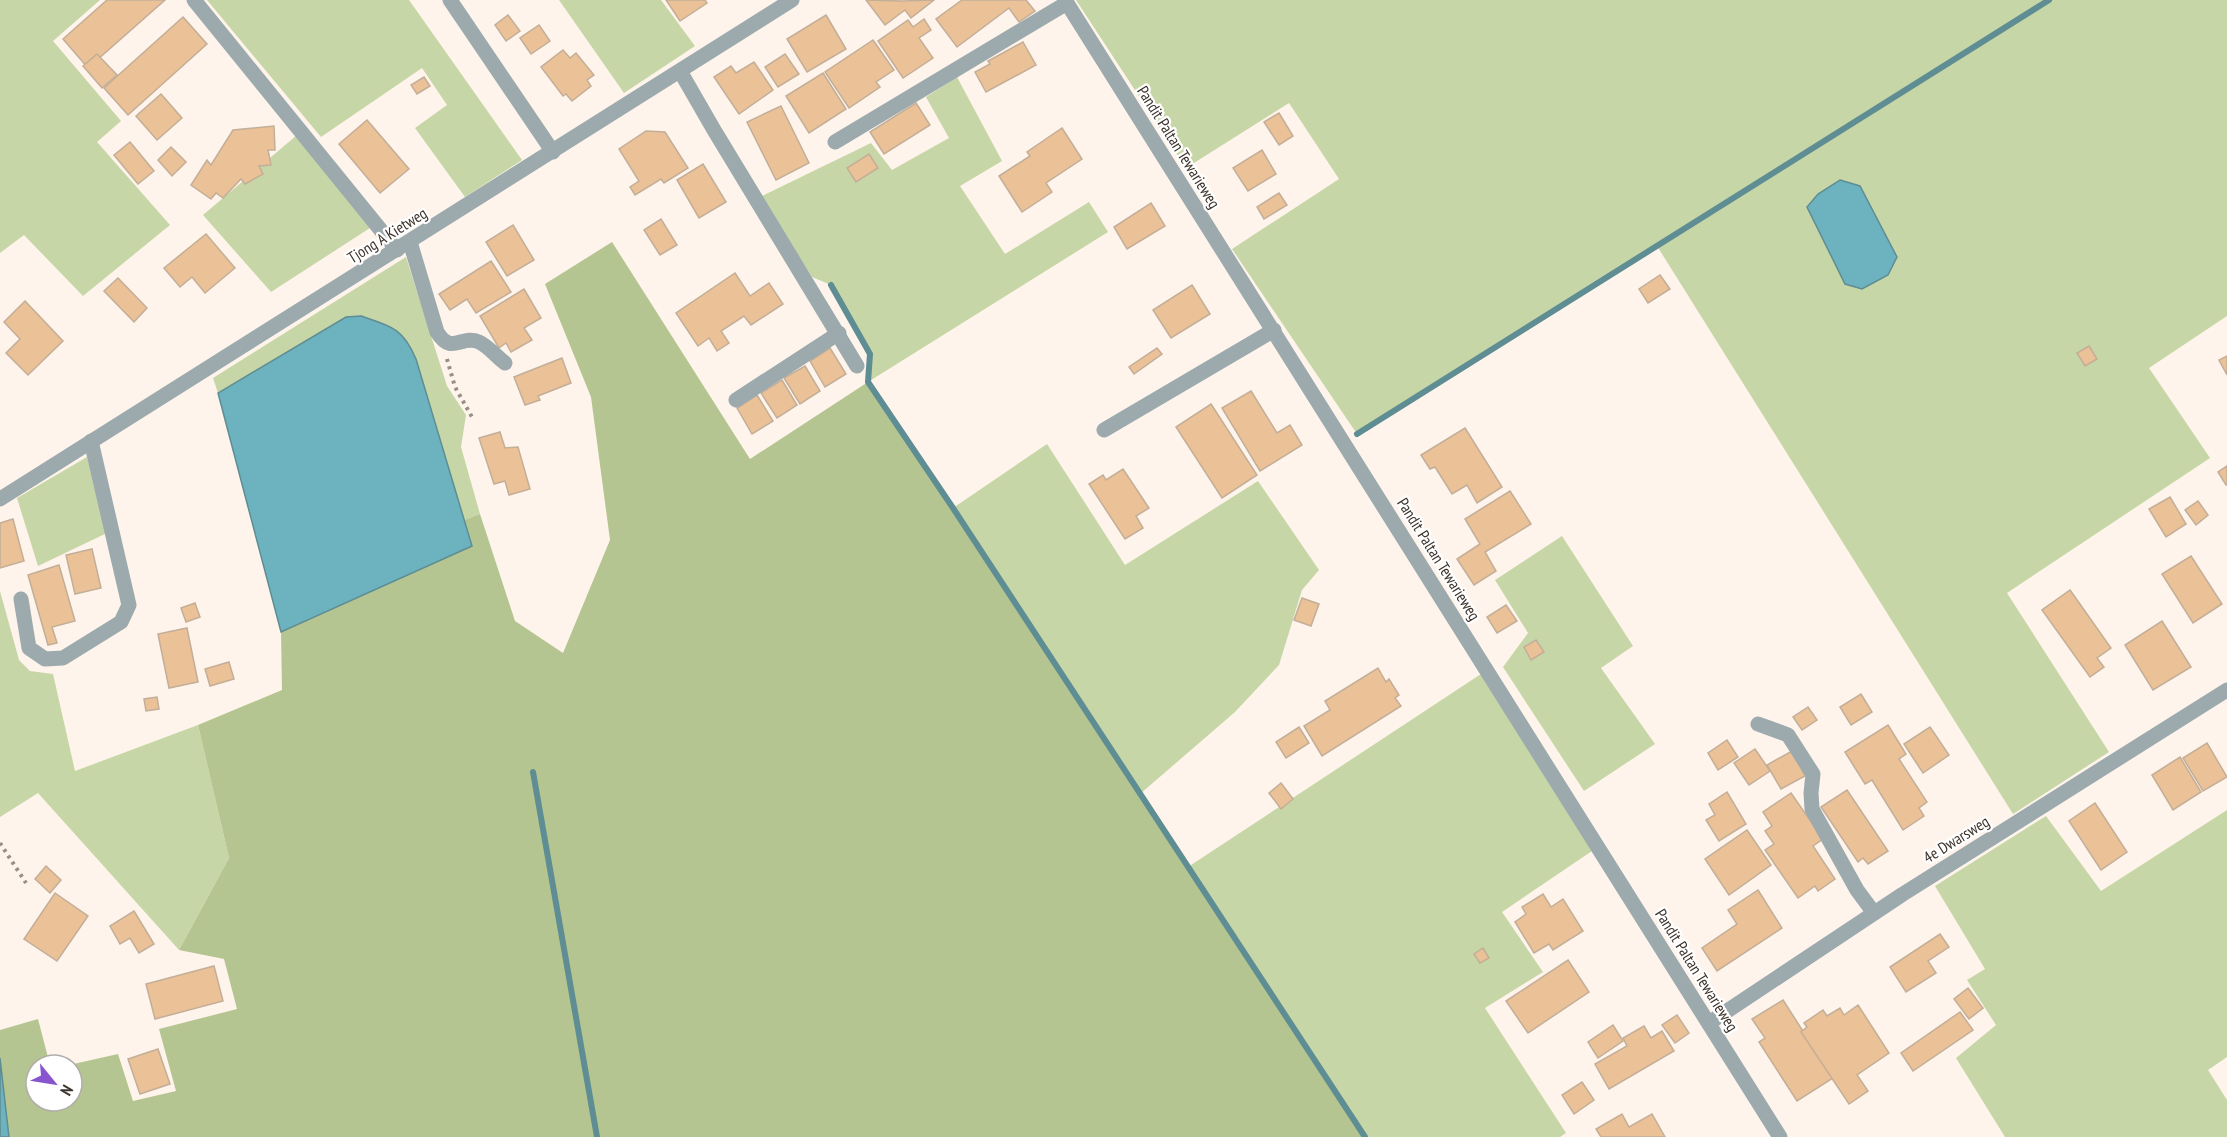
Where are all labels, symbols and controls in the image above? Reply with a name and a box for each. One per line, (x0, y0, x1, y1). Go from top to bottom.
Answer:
street label: Pandit Paltan Tewarieweg (1133, 82, 1225, 212)
street label: Tjong A Kietweg (344, 203, 430, 267)
street label: Pandit Paltan Tewarieweg (1393, 494, 1485, 624)
street label: 4e Dwarsweg (1919, 811, 1993, 867)
street label: Pandit Paltan Tewarieweg (1651, 905, 1743, 1035)
north arrow (24, 1053, 84, 1113)
text: N (56, 1082, 78, 1099)

